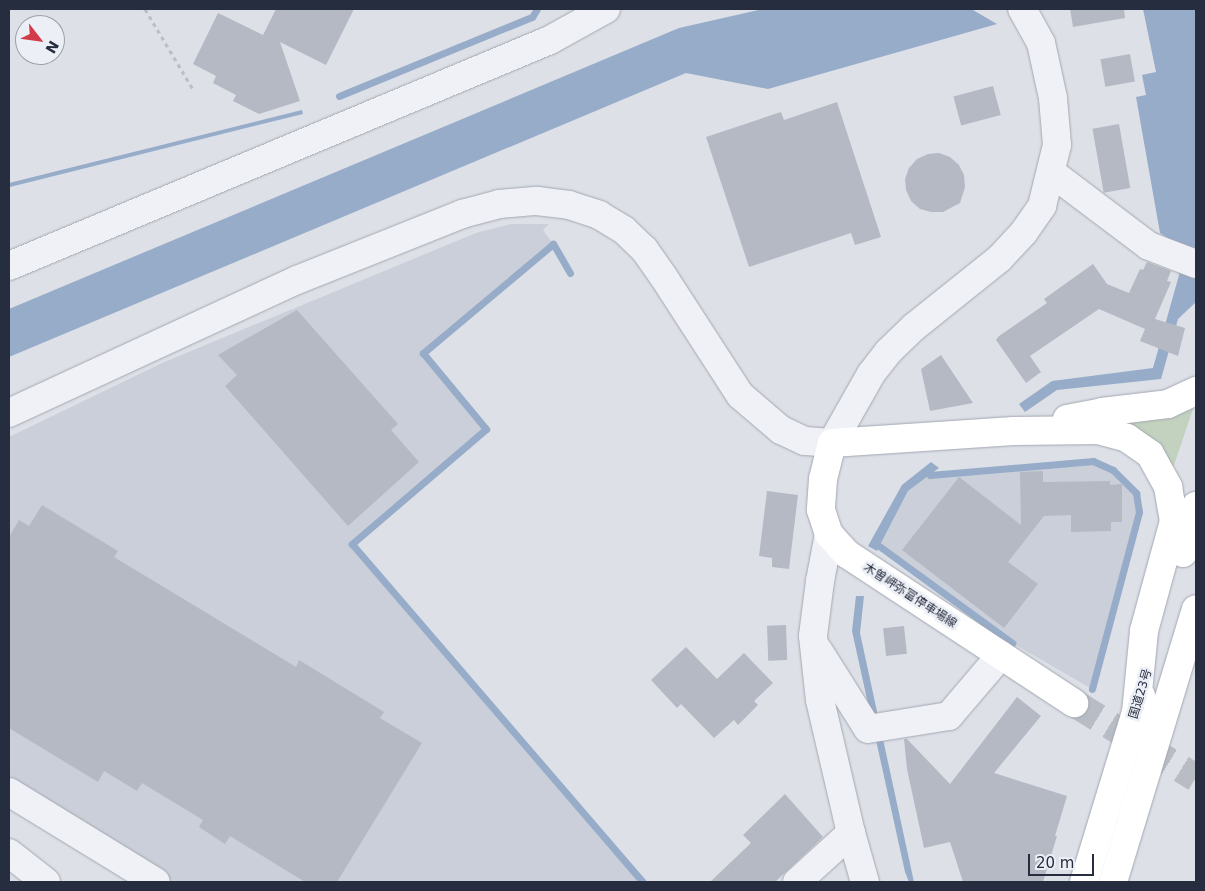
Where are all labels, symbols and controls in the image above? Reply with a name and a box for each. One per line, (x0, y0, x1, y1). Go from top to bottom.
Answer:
north arrow (15, 15, 65, 65)
text: N (42, 38, 62, 56)
street label: 木曽岬弥富停車場線 (861, 561, 959, 631)
street label: 国道23号 (1127, 667, 1155, 721)
scale bar (1030, 844, 1096, 876)
text: 20 m (1036, 854, 1074, 872)

